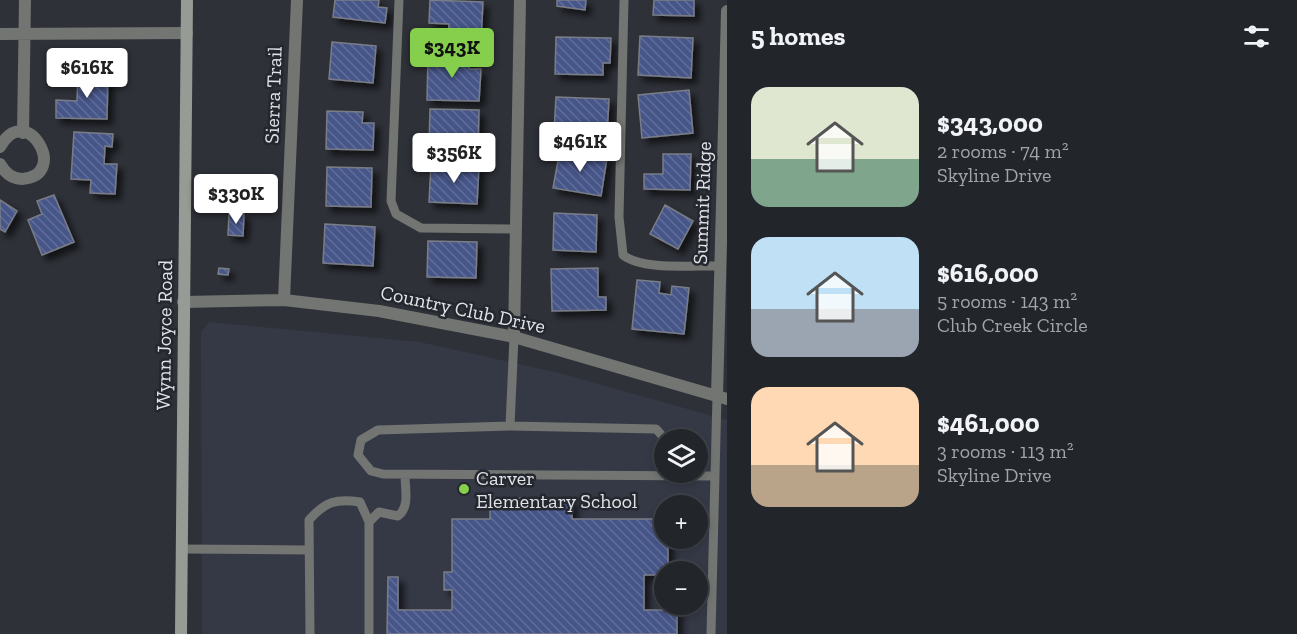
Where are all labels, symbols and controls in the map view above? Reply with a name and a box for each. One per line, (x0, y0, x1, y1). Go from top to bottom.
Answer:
text: 5 homes (751, 20, 845, 52)
icon: filters (1240, 20, 1273, 53)
pin: $343K (410, 28, 494, 79)
text: $343K (424, 35, 480, 59)
street label: Sierra Trail (259, 46, 287, 144)
pin: $616K (45, 48, 129, 99)
text: $616K (61, 55, 113, 79)
text: $343,000 (937, 107, 1043, 139)
icon: home (799, 111, 871, 183)
pin: $461K (538, 122, 622, 173)
text: $461K (553, 129, 607, 153)
pin: $356K (412, 133, 496, 184)
text: 2 rooms · 74 m² (937, 139, 1069, 163)
text: $356K (426, 140, 482, 164)
street label: Summit Ridge (688, 141, 716, 265)
text: Skyline Drive (937, 163, 1051, 187)
pin: $330K (194, 174, 278, 225)
text: $330K (208, 181, 264, 205)
text: $616,000 (937, 257, 1039, 289)
street label: Wynn Joyce Road (151, 260, 177, 410)
icon: home (799, 261, 871, 333)
street label: Country Club Drive (378, 280, 548, 338)
text: 5 rooms · 143 m² (937, 289, 1077, 313)
text: Club Creek Circle (937, 313, 1088, 337)
text: $461,000 (937, 407, 1040, 439)
icon: home (799, 411, 871, 483)
map controls (654, 429, 708, 615)
button: layers (654, 429, 708, 483)
text: 3 rooms · 113 m² (937, 439, 1074, 463)
text: Skyline Drive (937, 463, 1051, 487)
place label: Carver Elementary School (476, 466, 637, 513)
marker: Carver Elementary School (457, 482, 471, 496)
button: + (654, 495, 708, 549)
button: − (654, 561, 708, 615)

